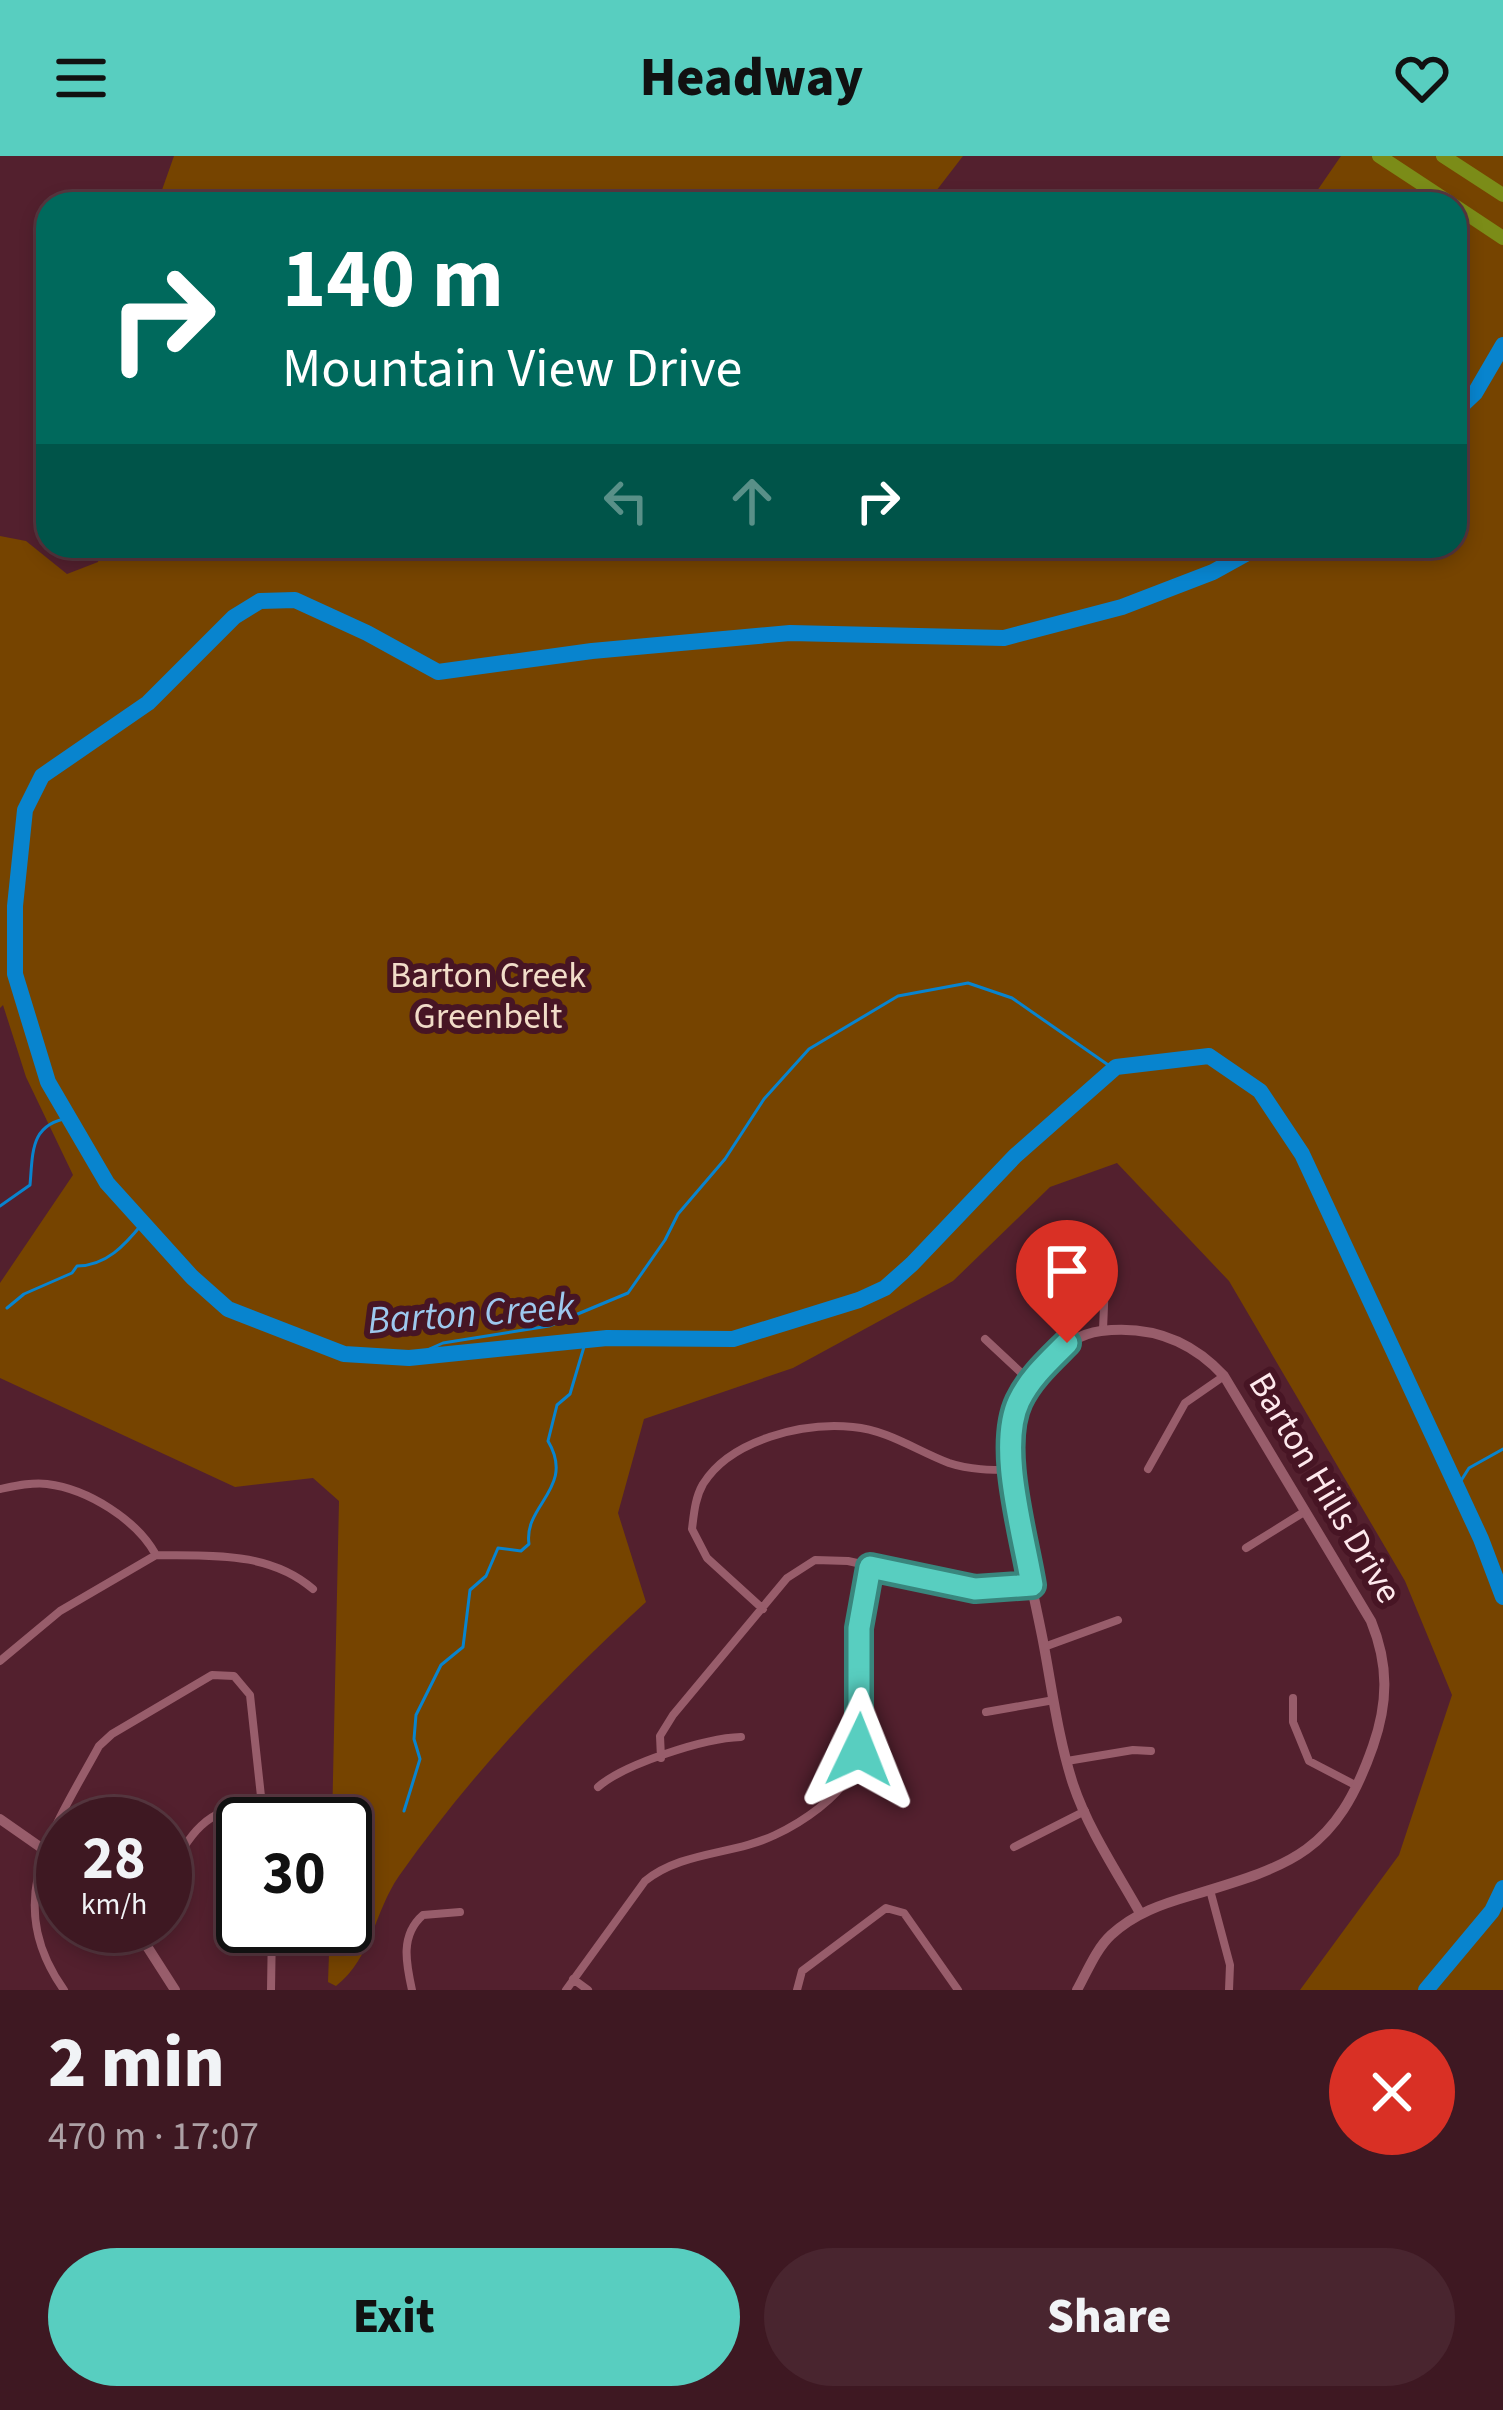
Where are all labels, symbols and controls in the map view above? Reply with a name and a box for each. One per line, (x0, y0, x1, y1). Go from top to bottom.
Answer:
text: Headway (640, 40, 863, 117)
icon: menu (48, 45, 114, 111)
icon: heart (1389, 45, 1455, 111)
text: 140 m (282, 220, 504, 340)
icon: right (84, 240, 240, 396)
text: Mountain View Drive (282, 331, 742, 408)
icon: left (593, 468, 659, 534)
icon: ahead (719, 468, 785, 534)
icon: right (845, 468, 911, 534)
park label: Barton Creek Greenbelt (390, 950, 586, 1042)
pin (1016, 1220, 1118, 1343)
icon: arrive (1034, 1238, 1100, 1304)
water label: Barton Creek (366, 1279, 578, 1349)
street label: Barton Hills Drive (1236, 1363, 1414, 1613)
position arrow (796, 1687, 922, 1813)
speed limit sign: 30 (216, 1797, 372, 1953)
text: 28 (82, 1817, 146, 1902)
text: km/h (81, 1883, 147, 1926)
text: 2 min (48, 2012, 225, 2115)
button: close (1329, 2029, 1455, 2155)
text: 470 m · 17:07 (48, 2109, 259, 2165)
button: Exit (48, 2248, 740, 2386)
button: Share (764, 2248, 1455, 2386)

